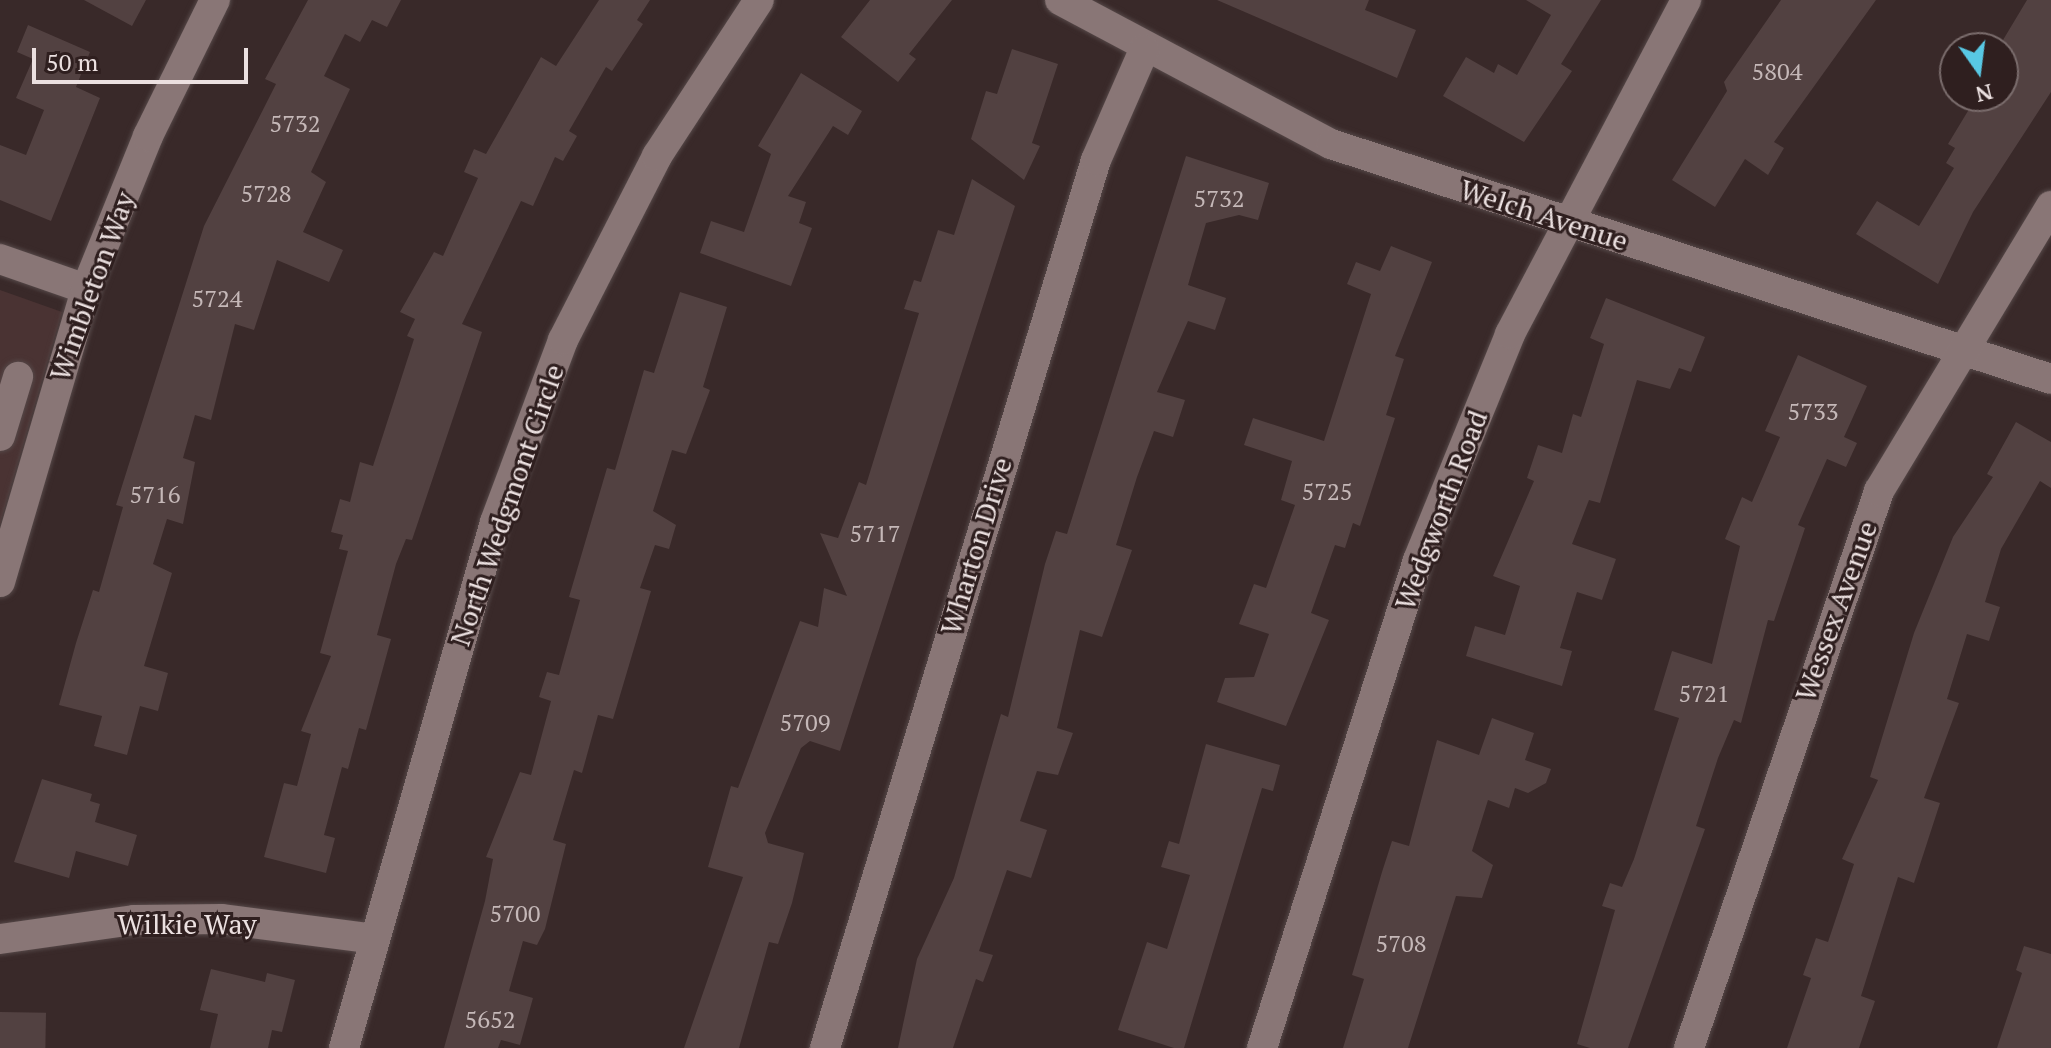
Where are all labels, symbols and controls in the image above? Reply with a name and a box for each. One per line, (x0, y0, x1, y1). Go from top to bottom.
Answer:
scale bar (36, 32, 252, 82)
north arrow (1939, 32, 2019, 112)
text: 50 m (46, 46, 98, 78)
house number: 5804 (1751, 58, 1803, 86)
text: N (1973, 78, 1996, 110)
house number: 5732 (269, 110, 321, 138)
street label: Welch Avenue (1456, 172, 1632, 258)
house number: 5728 (240, 180, 292, 208)
house number: 5732 (1193, 185, 1245, 213)
street label: Wimbleton Way (42, 187, 142, 385)
house number: 5724 (191, 285, 243, 313)
street label: North Wedgmont Circle (443, 360, 571, 650)
house number: 5733 (1787, 398, 1839, 426)
street label: Wedgworth Road (1387, 405, 1495, 615)
street label: Wharton Drive (933, 453, 1019, 639)
house number: 5725 (1301, 478, 1353, 506)
house number: 5716 (129, 481, 181, 509)
street label: Wessex Avenue (1788, 516, 1884, 706)
house number: 5717 (849, 520, 901, 548)
house number: 5721 (1678, 680, 1730, 708)
house number: 5709 (779, 709, 831, 737)
house number: 5700 (489, 900, 541, 928)
street label: Wilkie Way (117, 907, 257, 941)
house number: 5708 (1375, 930, 1427, 958)
house number: 5652 (464, 1006, 516, 1034)

